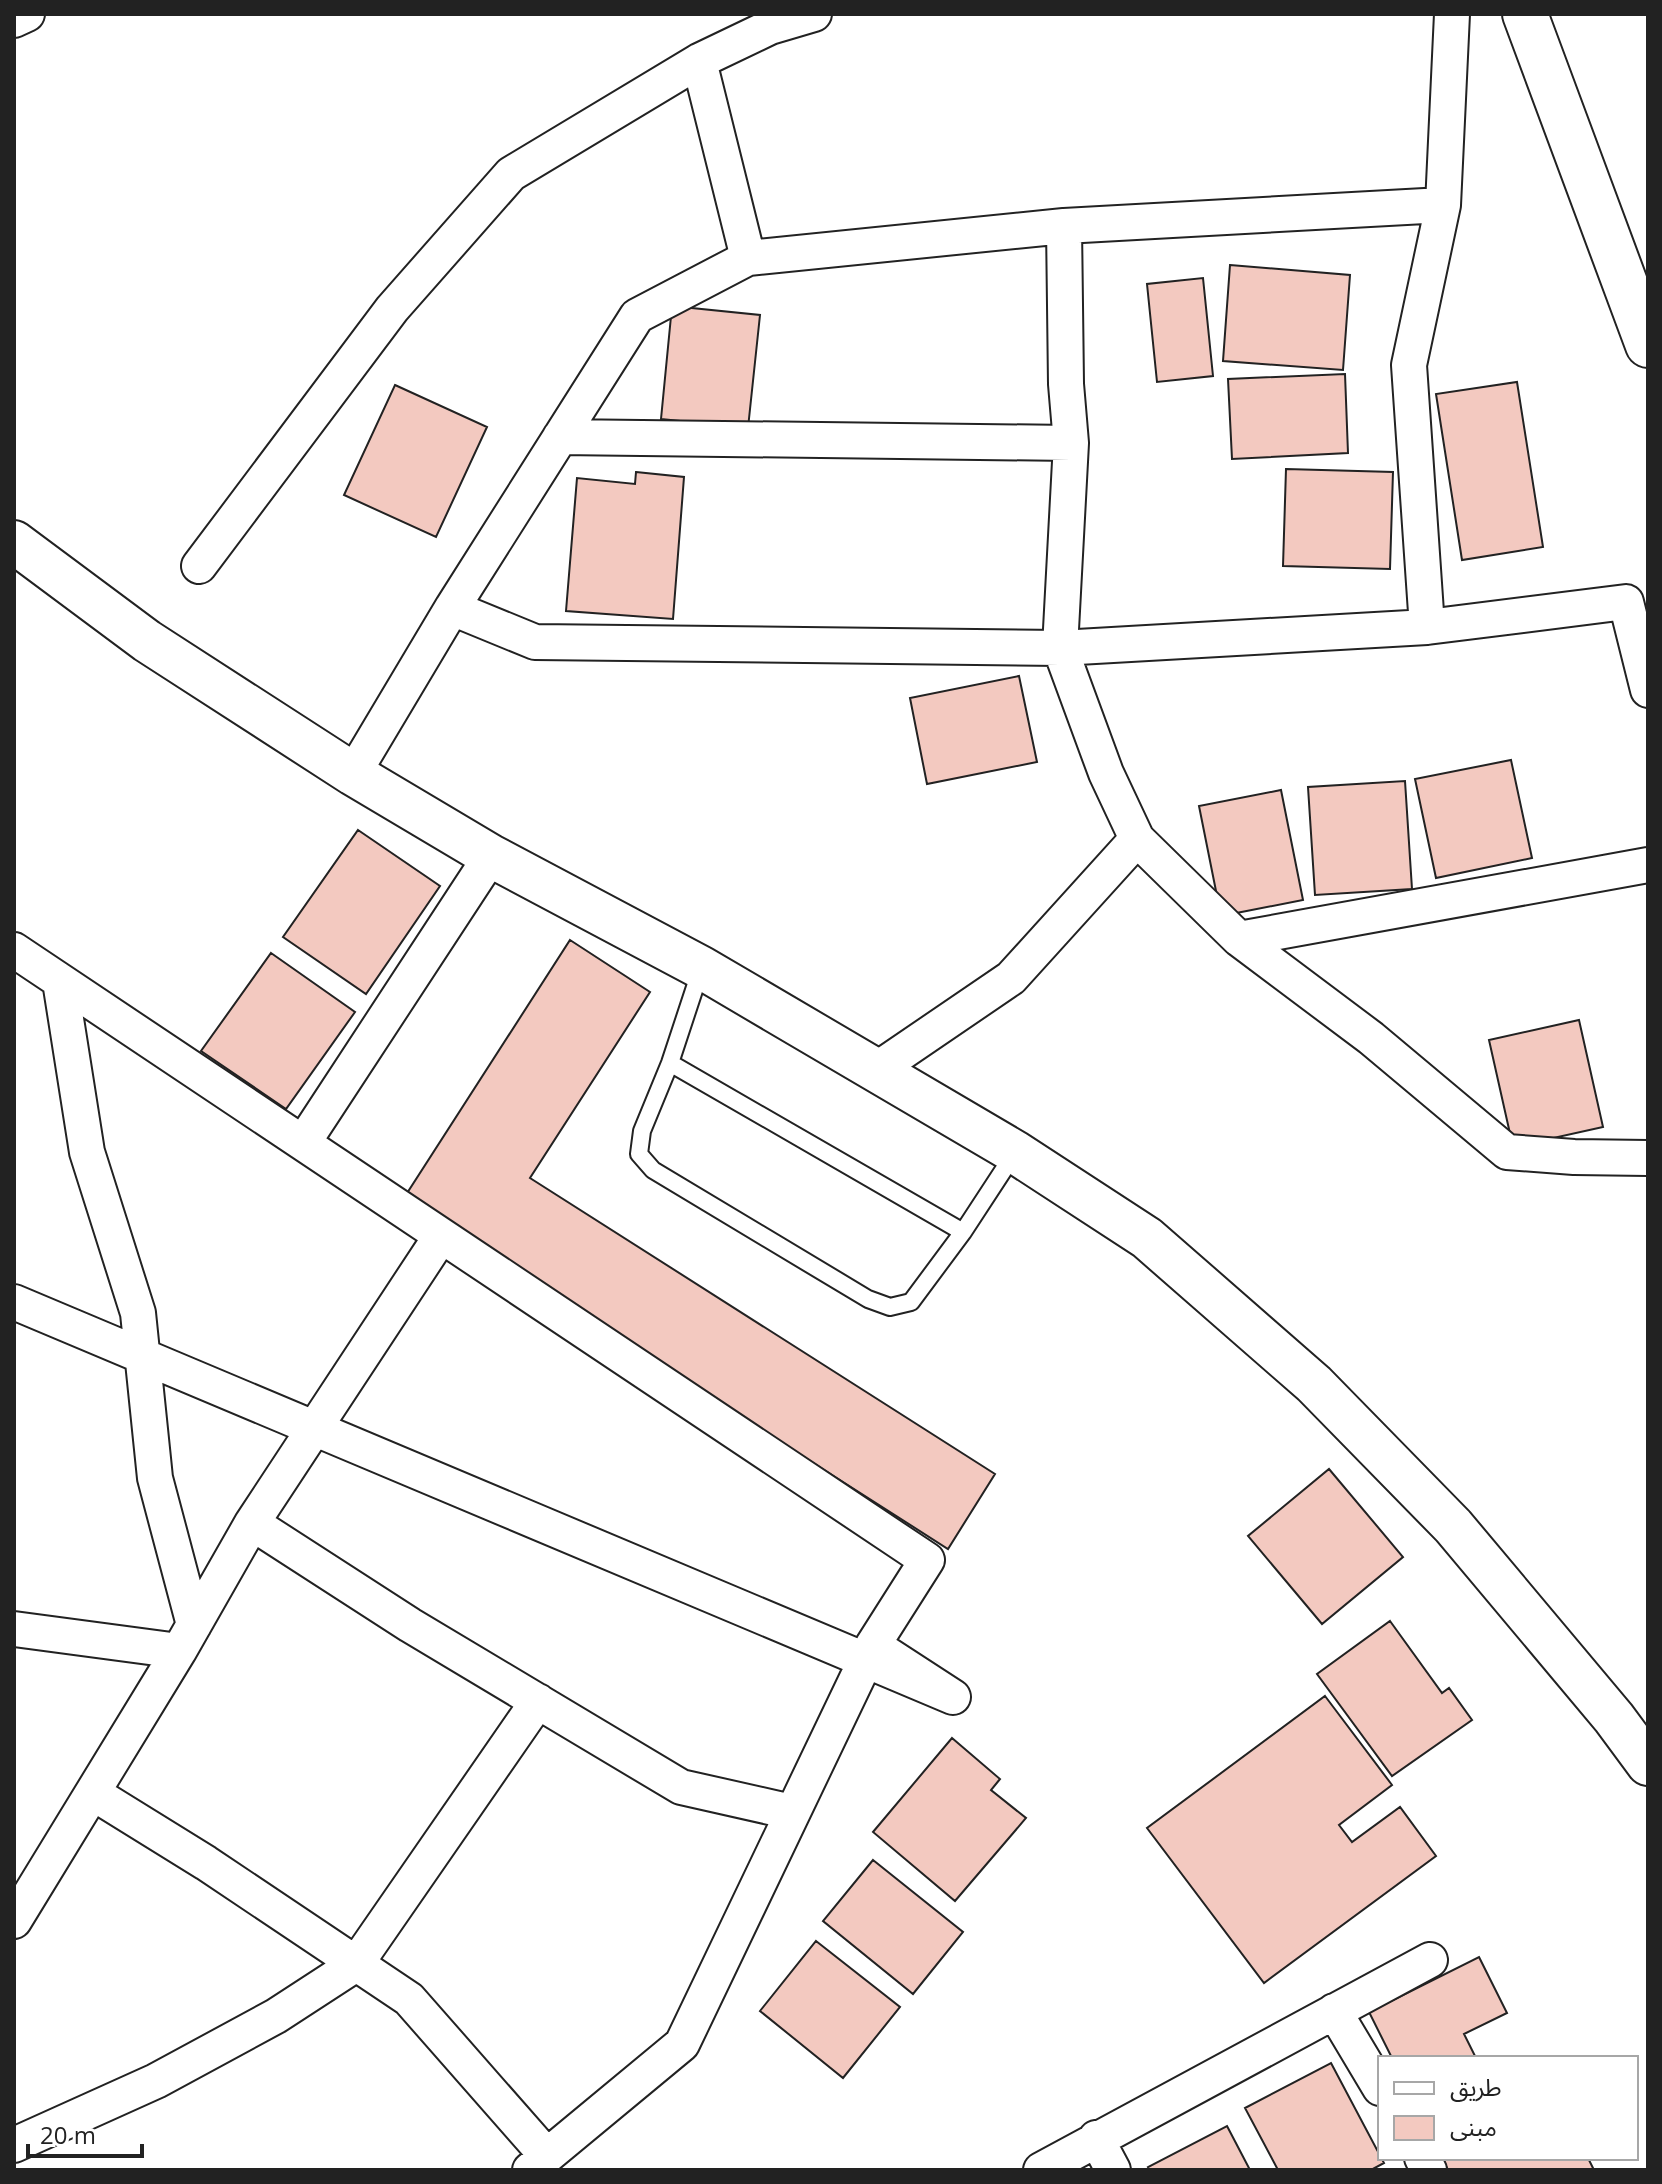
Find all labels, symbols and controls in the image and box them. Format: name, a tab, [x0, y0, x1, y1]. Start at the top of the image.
legend	[1378, 2056, 1638, 2160]
text: طريق	[1450, 2070, 1502, 2103]
scale bar	[28, 2108, 142, 2158]
text: مبنى	[1450, 2110, 1497, 2143]
text: 20 m	[40, 2118, 96, 2151]

